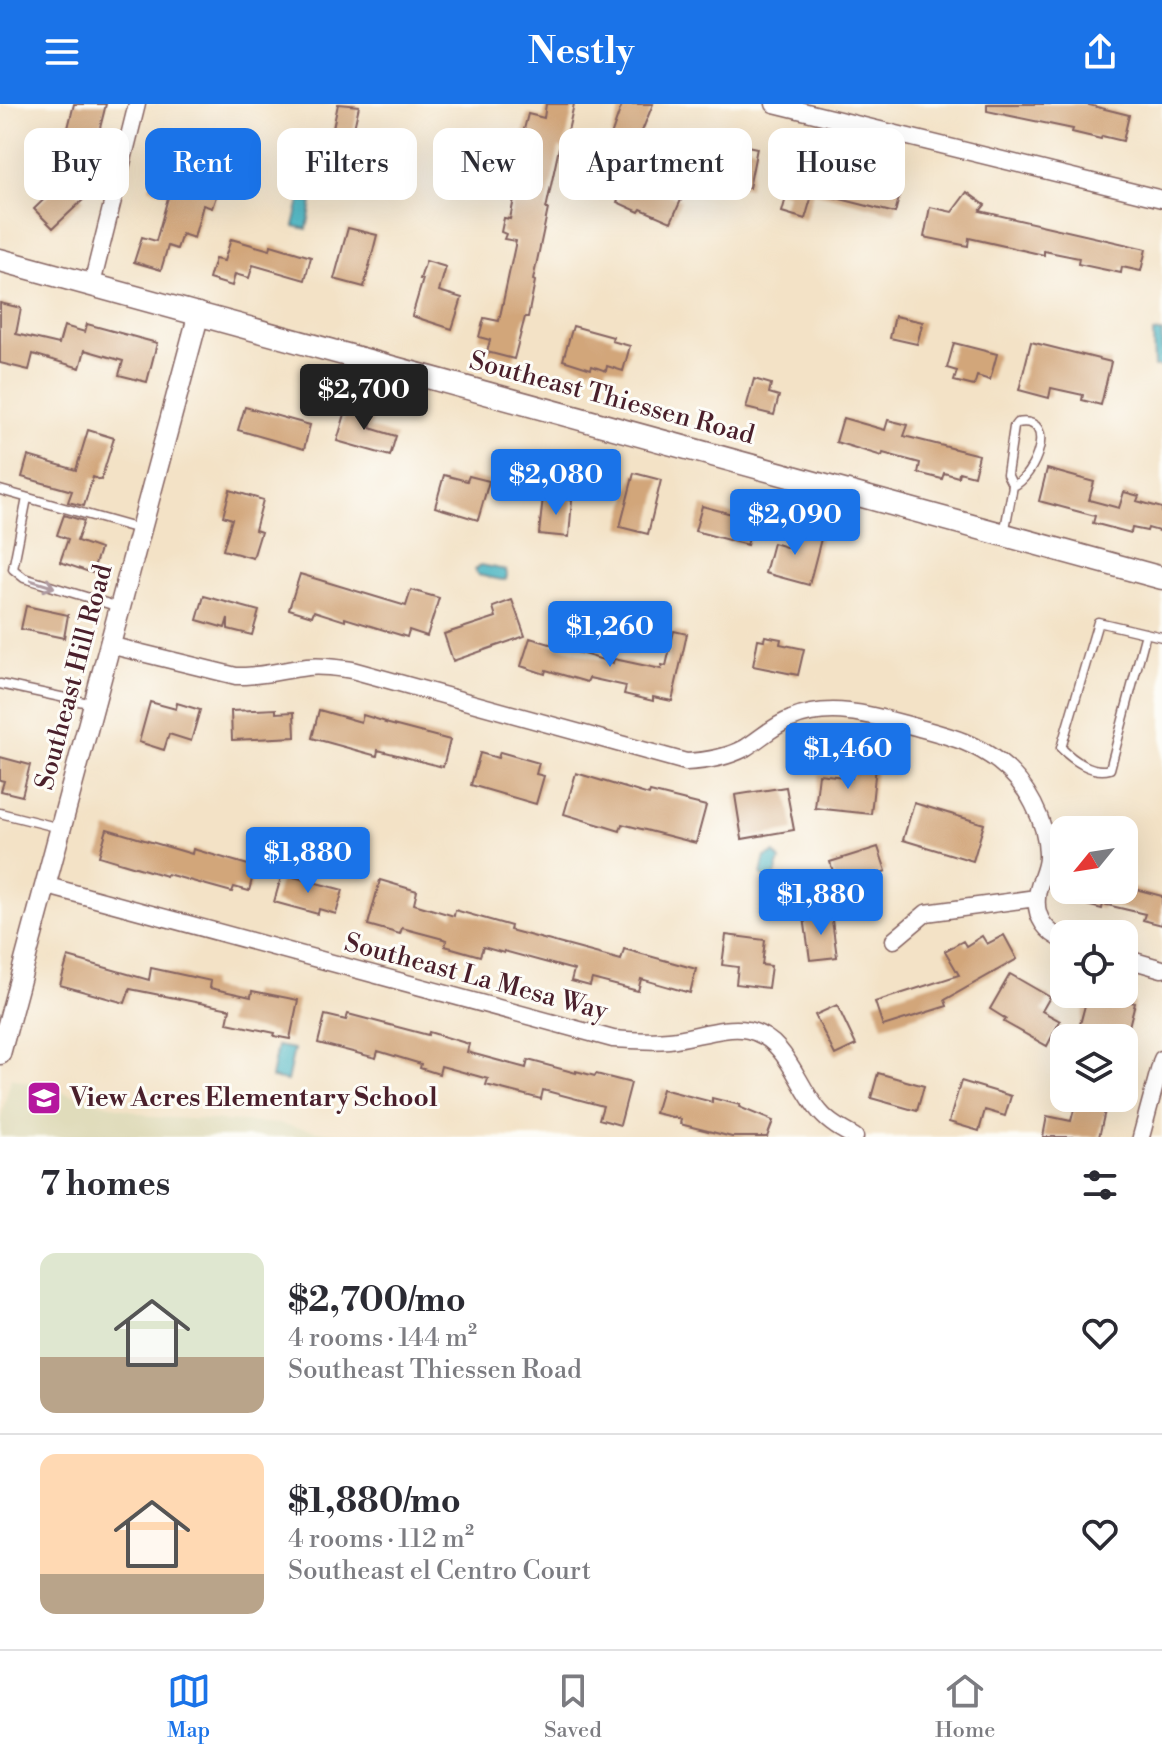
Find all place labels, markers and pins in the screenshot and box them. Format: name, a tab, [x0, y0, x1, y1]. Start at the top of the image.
pin: $2,700	[299, 364, 429, 432]
pin: $2,080	[491, 449, 621, 517]
pin: $2,090	[730, 489, 860, 557]
pin: $1,260	[545, 601, 675, 669]
pin: $1,460	[783, 723, 913, 791]
pin: $1,880	[243, 827, 373, 895]
pin: $1,880	[756, 869, 886, 937]
school or university icon: View Acres Elementary School	[25, 1079, 63, 1117]
place label: View Acres Elementary School	[69, 1082, 438, 1114]

